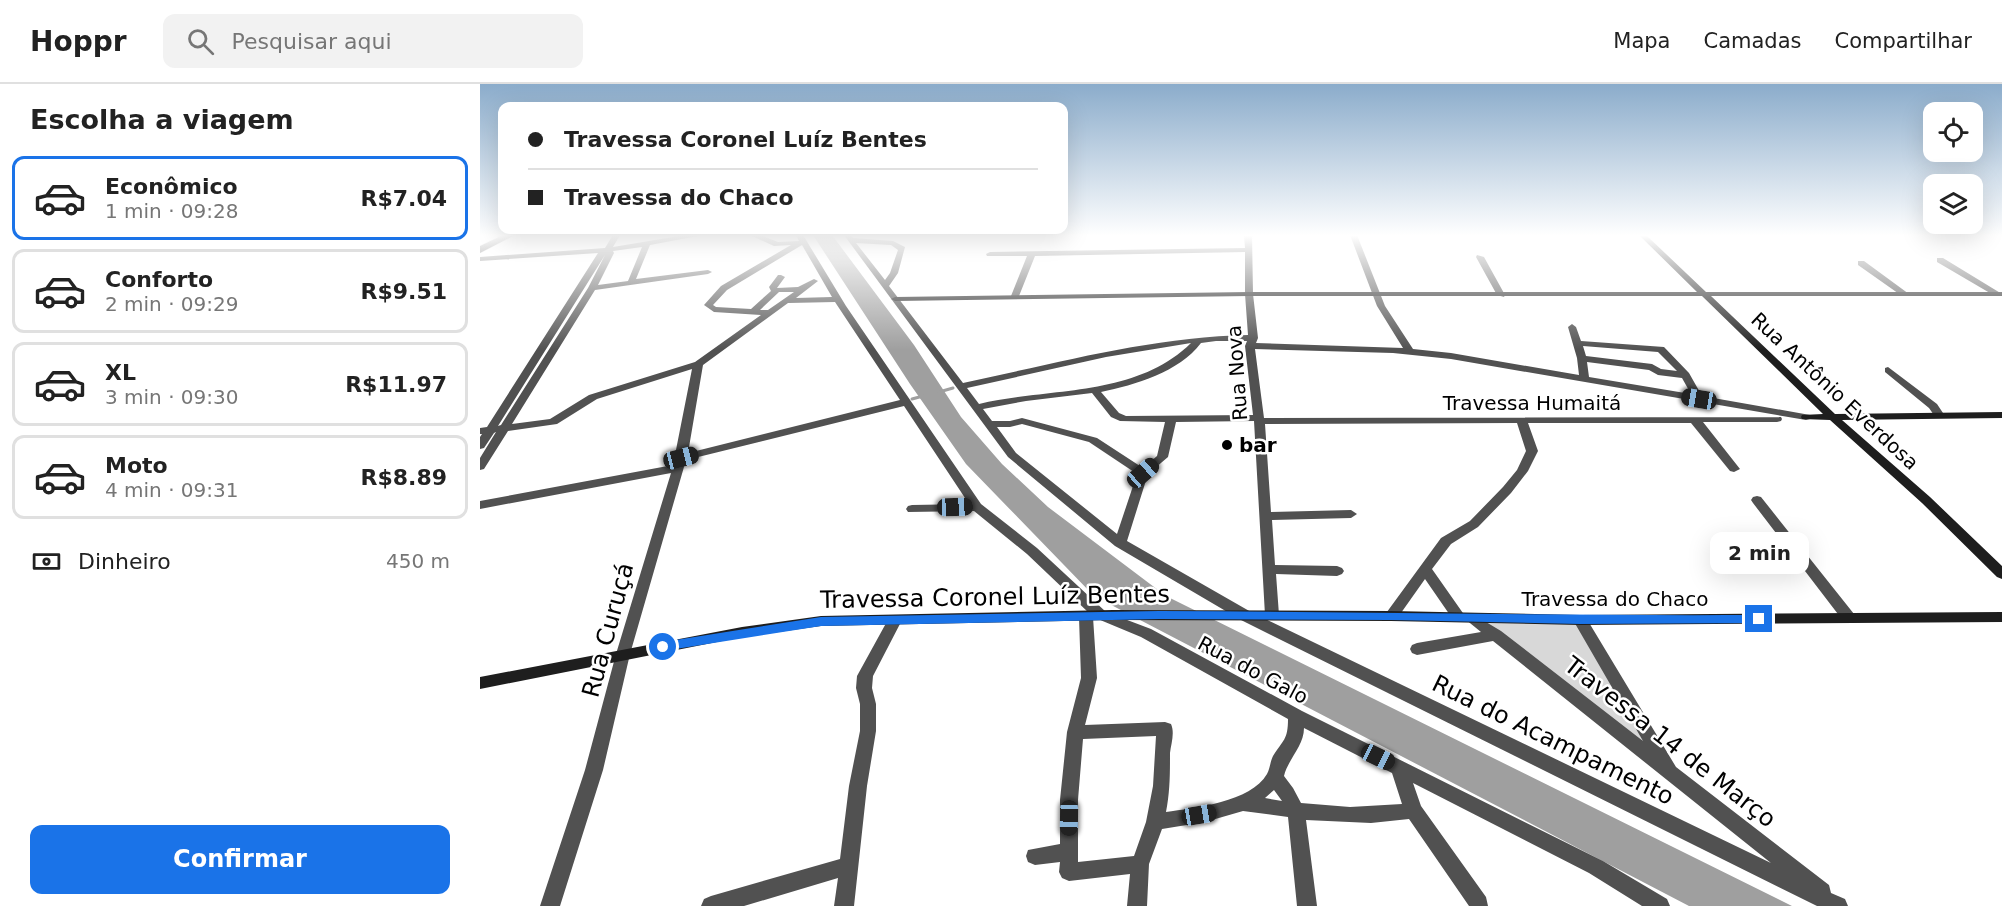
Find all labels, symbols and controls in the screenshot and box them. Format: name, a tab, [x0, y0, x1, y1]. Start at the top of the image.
search box	[163, 14, 583, 68]
text: Hoppr	[30, 25, 127, 58]
icon: search	[184, 25, 217, 58]
text: Pesquisar aqui	[232, 29, 392, 54]
text: Mapa	[1613, 29, 1670, 53]
text: Camadas	[1703, 29, 1801, 53]
text: Compartilhar	[1834, 29, 1972, 53]
map controls	[1923, 102, 1983, 234]
button: locate	[1923, 102, 1983, 162]
text: Escolha a viagem	[30, 104, 294, 135]
text: Travessa Coronel Luíz Bentes	[564, 127, 927, 152]
icon: car	[33, 171, 87, 225]
text: Econômico	[105, 174, 238, 199]
button: layers	[1923, 174, 1983, 234]
text: Travessa do Chaco	[564, 185, 794, 210]
text: R$7.04	[360, 186, 447, 211]
text: 1 min · 09:28	[105, 199, 239, 223]
icon: car	[33, 264, 87, 318]
text: Conforto	[105, 267, 213, 292]
text: R$9.51	[360, 279, 447, 304]
text: 2 min · 09:29	[105, 292, 239, 316]
street label: Rua Antônio Everdosa	[1746, 307, 1924, 475]
street label: Rua Nova	[1222, 324, 1252, 422]
icon: car	[33, 357, 87, 411]
text: XL	[105, 360, 136, 385]
text: R$11.97	[345, 372, 447, 397]
text: 3 min · 09:30	[105, 385, 239, 409]
car	[1680, 387, 1718, 411]
street label: Travessa Humaitá	[1442, 391, 1621, 415]
place label: bar	[1239, 433, 1277, 457]
marker: bar	[1220, 438, 1234, 452]
car	[661, 445, 701, 471]
icon: car	[33, 450, 87, 504]
text: Moto	[105, 453, 168, 478]
car	[1124, 454, 1162, 492]
text: R$8.89	[360, 465, 447, 490]
text: 4 min · 09:31	[105, 478, 239, 502]
car	[937, 497, 973, 517]
callout: 2 min	[1710, 532, 1808, 574]
text: 2 min	[1728, 541, 1791, 565]
icon: cash	[30, 545, 63, 578]
text: Dinheiro	[78, 549, 171, 574]
text: 450 m	[386, 549, 450, 573]
street label: Rua Curuçá	[577, 560, 639, 700]
street label: Travessa Coronel Luíz Bentes	[819, 580, 1170, 614]
street label: Travessa do Chaco	[1521, 587, 1708, 611]
route end	[1745, 605, 1772, 632]
street label: Rua do Galo	[1194, 631, 1312, 709]
route start	[649, 633, 676, 660]
street label: Travessa 14 de Março	[1558, 650, 1781, 833]
street label: Rua do Acampamento	[1428, 669, 1678, 811]
car	[1358, 741, 1398, 773]
car	[1060, 800, 1078, 836]
car	[1180, 803, 1218, 827]
button: Confirmar	[30, 825, 450, 894]

